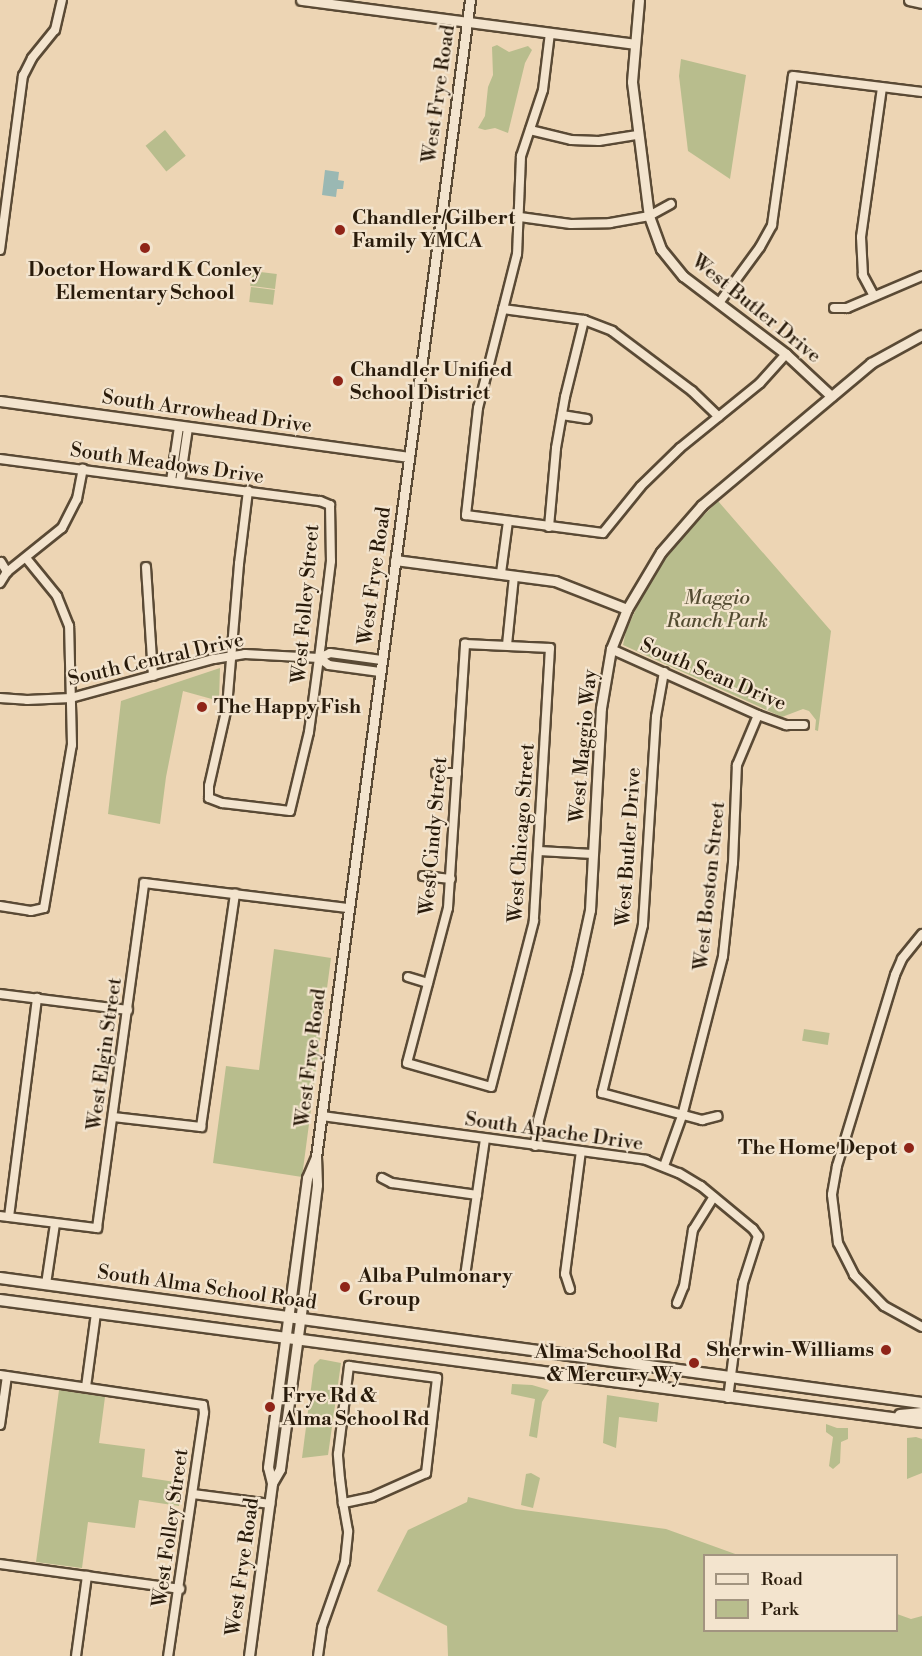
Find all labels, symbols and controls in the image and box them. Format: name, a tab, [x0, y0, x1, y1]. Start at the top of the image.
street label: West Frye Road	[417, 23, 461, 165]
place label: Chandler/Gilbert Family YMCA	[352, 207, 515, 254]
marker: Chandler/Gilbert Family YMCA	[333, 223, 347, 237]
marker: Doctor Howard K Conley Elementary School	[138, 241, 152, 255]
street label: West Butler Drive	[686, 249, 826, 369]
place label: Doctor Howard K Conley Elementary School	[28, 258, 262, 305]
place label: Chandler Unified School District	[350, 358, 513, 405]
marker: Chandler Unified School District	[331, 374, 345, 388]
street label: South Arrowhead Drive	[100, 385, 314, 439]
street label: South Meadows Drive	[69, 439, 265, 489]
street label: West Frye Road	[353, 505, 397, 647]
street label: West Folley Street	[287, 523, 325, 685]
park label: Maggio Ranch Park	[666, 586, 768, 633]
street label: South Central Drive	[66, 628, 246, 692]
street label: South Sean Drive	[636, 633, 790, 717]
street label: West Maggio Way	[565, 668, 603, 824]
place label: The Happy Fish	[214, 695, 361, 719]
marker: The Happy Fish	[195, 700, 209, 714]
street label: West Chicago Street	[504, 743, 540, 923]
street label: West Cindy Street	[415, 756, 453, 916]
street label: West Butler Drive	[611, 767, 647, 927]
street label: West Boston Street	[689, 800, 731, 972]
street label: West Elgin Street	[82, 976, 128, 1132]
street label: West Frye Road	[291, 987, 331, 1129]
street label: South Apache Drive	[463, 1108, 645, 1156]
place label: The Home Depot	[738, 1136, 897, 1160]
marker: The Home Depot	[902, 1141, 916, 1155]
street label: South Alma School Road	[96, 1261, 318, 1315]
place label: Alba Pulmonary Group	[358, 1264, 512, 1311]
marker: Alba Pulmonary Group	[336, 1278, 354, 1296]
place label: Sherwin-Williams	[707, 1338, 874, 1362]
place label: Alma School Rd & Mercury Wy	[534, 1340, 682, 1387]
marker: Sherwin-Williams	[879, 1343, 893, 1357]
marker: Alma School Rd & Mercury Wy	[687, 1356, 701, 1370]
place label: Frye Rd & Alma School Rd	[282, 1384, 430, 1431]
marker: Frye Rd & Alma School Rd	[263, 1400, 277, 1414]
street label: West Folley Street	[148, 1447, 194, 1609]
street label: West Frye Road	[221, 1496, 265, 1638]
legend	[703, 1554, 898, 1632]
text: Road	[761, 1568, 803, 1591]
text: Park	[761, 1598, 798, 1621]

